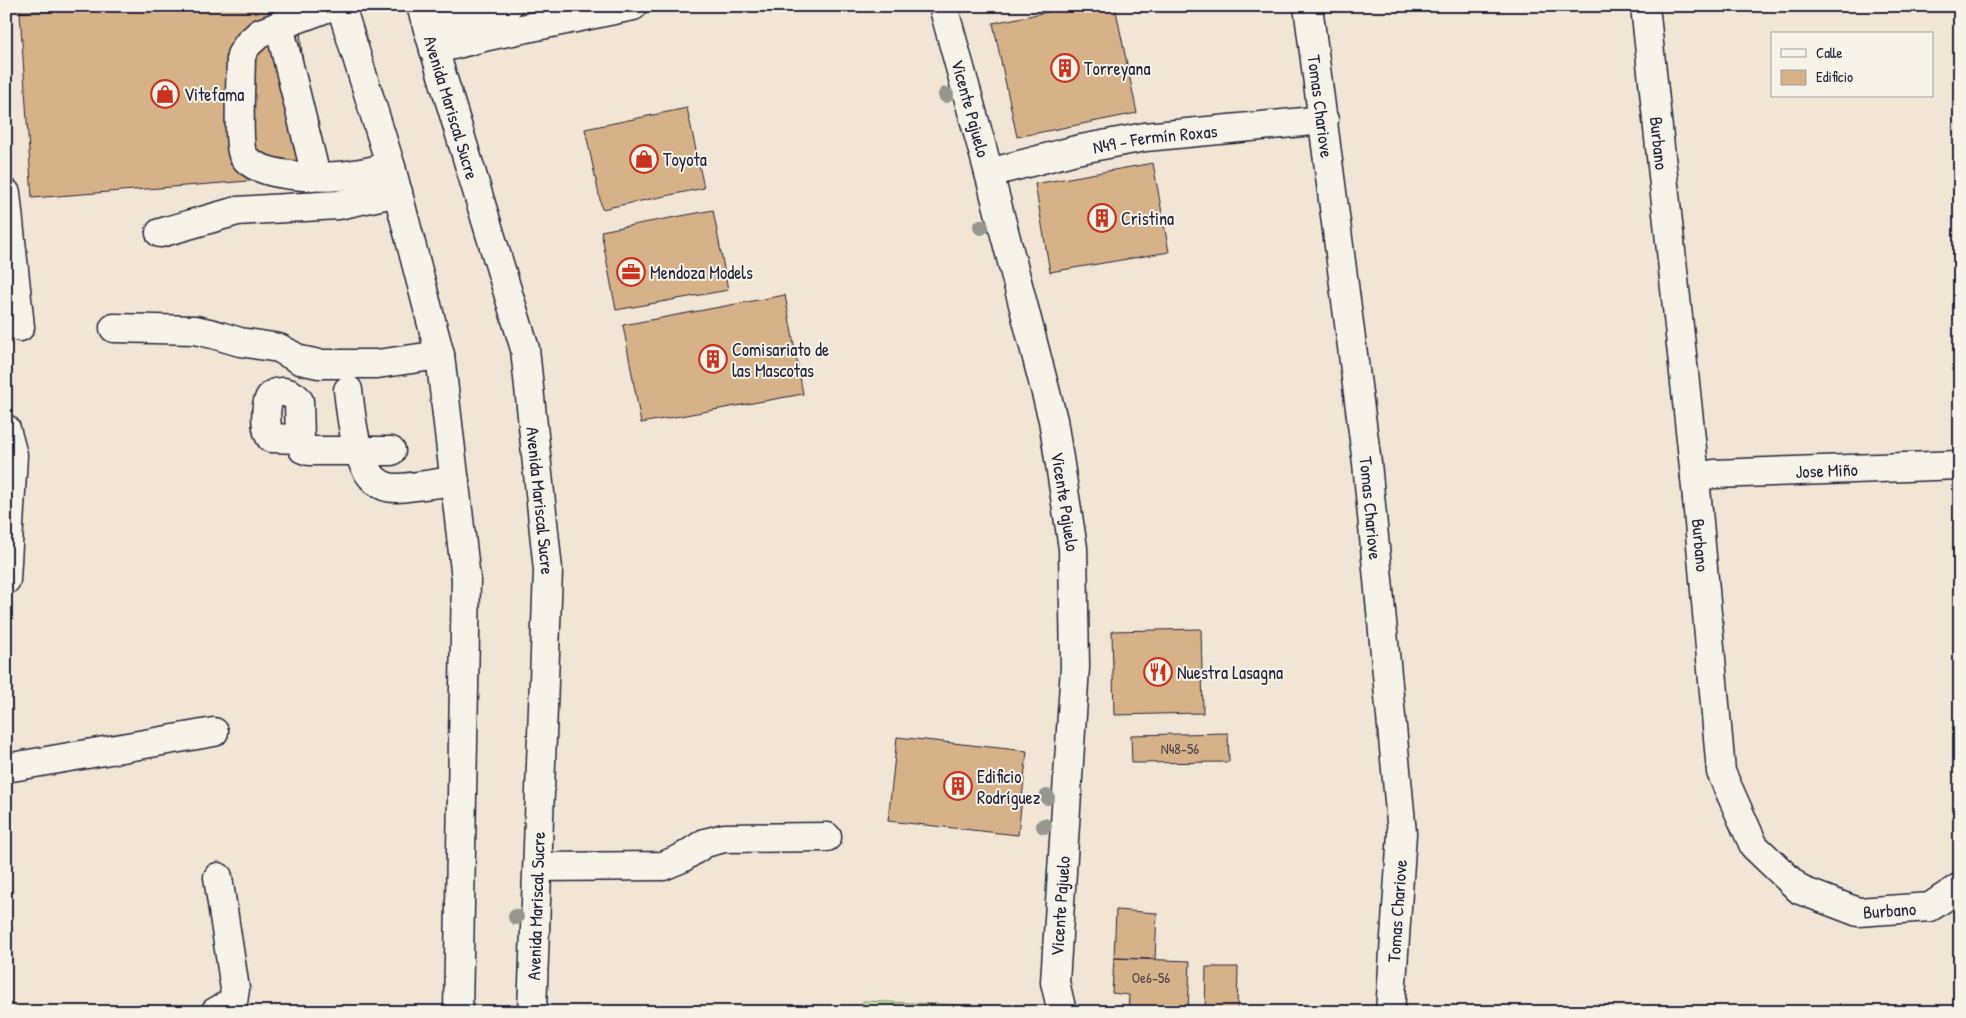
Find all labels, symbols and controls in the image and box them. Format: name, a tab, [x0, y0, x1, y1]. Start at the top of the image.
legend	[1771, 32, 1934, 98]
street label: Avenida Mariscal Sucre	[418, 33, 485, 182]
text: Calle	[1816, 42, 1843, 63]
building icon: Torreyana	[1050, 53, 1080, 83]
street label: Tomas Chariove	[1302, 53, 1340, 159]
street label: Vicente Pajuelo	[946, 56, 997, 160]
place label: Torreyana	[1084, 56, 1151, 81]
text: Edificio	[1816, 66, 1853, 87]
shop icon: Vitefama	[150, 79, 180, 109]
place label: Vitefama	[184, 82, 244, 107]
street label: Burbano	[1644, 115, 1675, 171]
street label: N49 - Fermín Roxas	[1091, 118, 1218, 159]
shop icon: Toyota	[629, 144, 659, 174]
place label: Toyota	[663, 147, 707, 172]
building icon: Cristina	[1087, 203, 1117, 233]
place label: Cristina	[1121, 206, 1174, 231]
office icon: Mendoza Models	[616, 257, 646, 287]
place label: Mendoza Models	[650, 260, 753, 285]
place label: Comisariato de las Mascotas	[732, 337, 829, 383]
building icon: Comisariato de las Mascotas	[698, 344, 728, 374]
street label: Avenida Mariscal Sucre	[521, 425, 561, 575]
street label: Vicente Pajuelo	[1046, 450, 1086, 553]
street label: Tomas Chariove	[1354, 455, 1389, 561]
street label: Jose Miño	[1795, 456, 1858, 484]
street label: Burbano	[1686, 518, 1716, 573]
restaurant icon: Nuestra Lasagna	[1143, 657, 1173, 687]
place label: Nuestra Lasagna	[1177, 660, 1283, 685]
house number: N48-56	[1161, 738, 1199, 759]
place label: Edificio Rodríguez	[977, 764, 1041, 810]
building icon: Edificio Rodríguez	[943, 771, 973, 801]
street label: Avenida Mariscal Sucre	[521, 831, 551, 981]
street label: Vicente Pajuelo	[1044, 855, 1076, 957]
street label: Tomas Chariove	[1381, 859, 1413, 963]
street label: Burbano	[1862, 896, 1917, 924]
house number: Oe6-56	[1132, 967, 1170, 988]

